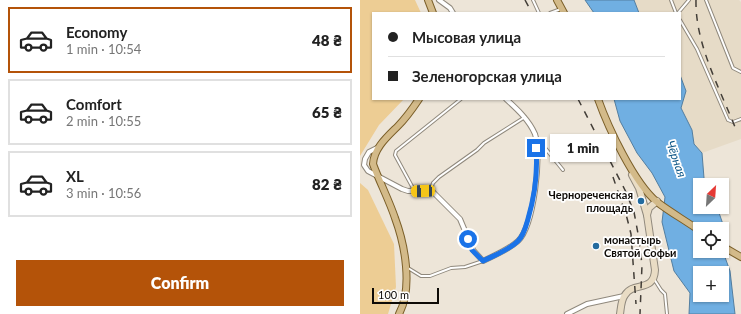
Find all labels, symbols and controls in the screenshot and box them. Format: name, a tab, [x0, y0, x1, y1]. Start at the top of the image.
icon: car	[18, 22, 54, 58]
text: Economy	[66, 23, 127, 41]
text: Мысовая улица	[412, 28, 521, 46]
text: 48 ₴	[312, 31, 342, 49]
text: 1 min · 10:54	[66, 41, 141, 57]
text: Зеленогорская улица	[412, 67, 562, 85]
icon: car	[18, 94, 54, 130]
text: Comfort	[66, 95, 122, 113]
text: 65 ₴	[312, 103, 342, 121]
text: 2 min · 10:55	[66, 113, 141, 129]
callout: 1 min	[550, 134, 616, 162]
route end	[527, 139, 545, 157]
water label: Чёрная	[663, 139, 690, 179]
text: 1 min	[567, 140, 599, 156]
icon: car	[18, 166, 54, 202]
text: XL	[66, 167, 84, 185]
text: 82 ₴	[312, 175, 342, 193]
north arrow	[693, 178, 729, 214]
map controls	[693, 178, 729, 302]
text: 3 min · 10:56	[66, 185, 141, 201]
car	[411, 185, 435, 197]
place label: Чернореченская площадь	[549, 188, 634, 214]
marker: Чернореченская площадь	[636, 196, 646, 206]
button: locate	[693, 222, 729, 258]
route start	[459, 230, 477, 248]
place label: монастырь Святой Софьи	[604, 233, 676, 259]
marker: монастырь Святой Софьи	[591, 241, 601, 251]
button: Confirm	[16, 260, 344, 306]
button: +	[693, 266, 729, 302]
scale bar	[372, 286, 439, 305]
text: 100 m	[378, 288, 409, 301]

